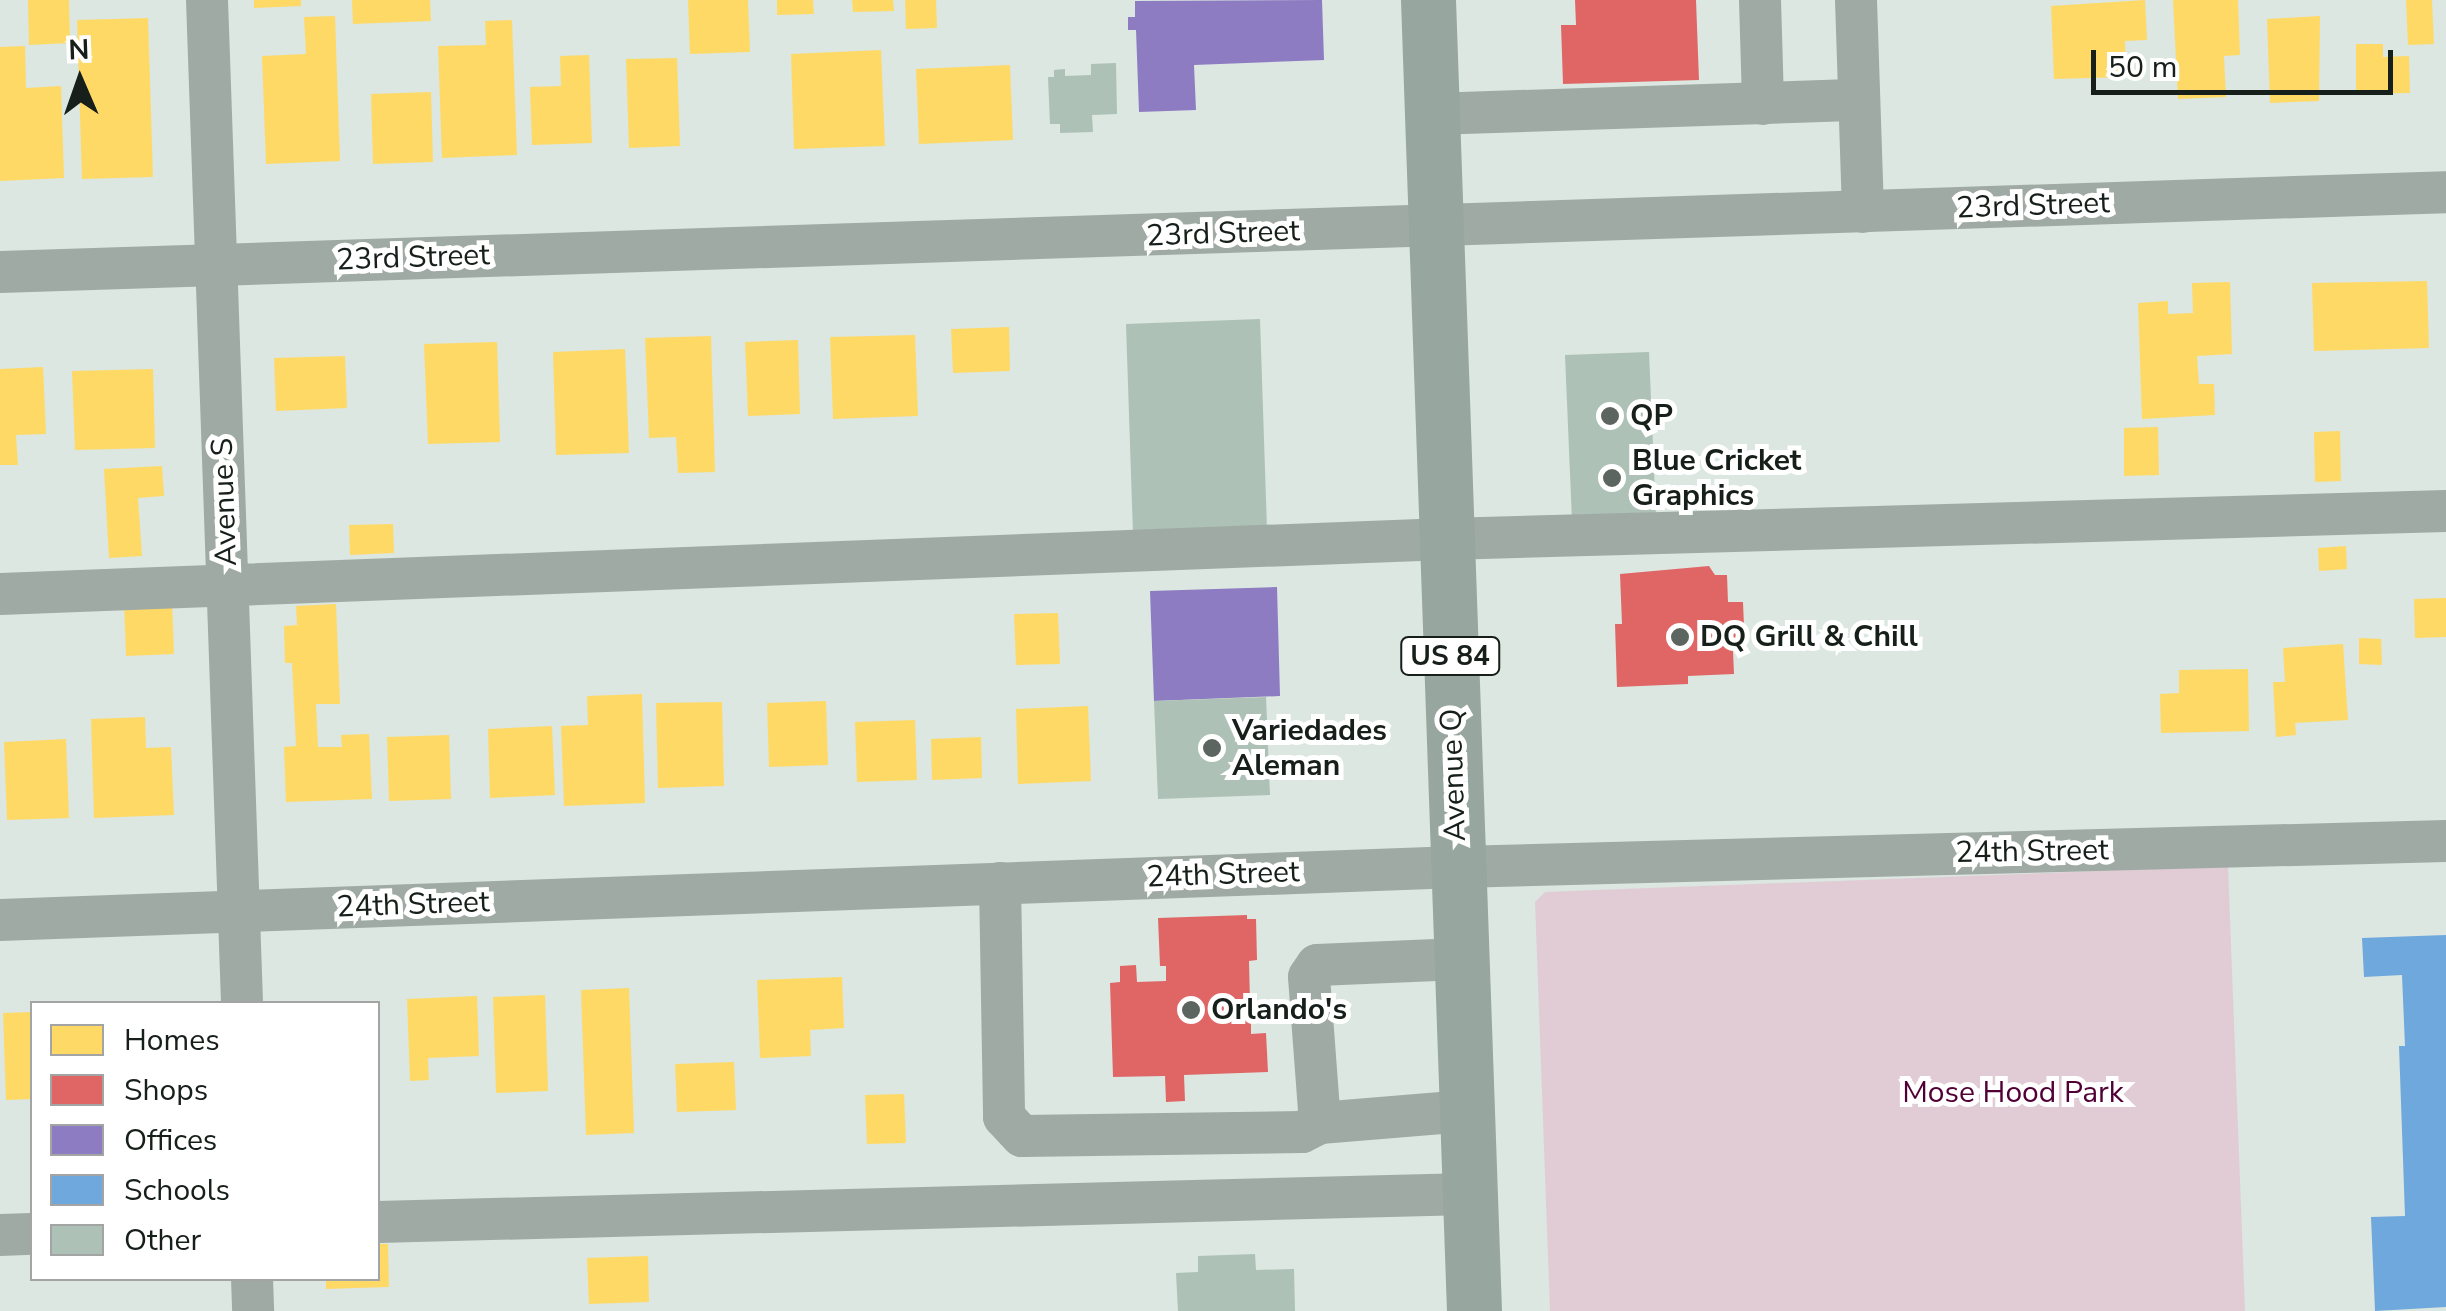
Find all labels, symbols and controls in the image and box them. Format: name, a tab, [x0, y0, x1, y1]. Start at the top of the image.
north arrow	[30, 30, 130, 130]
scale bar	[2096, 30, 2398, 92]
text: N	[68, 31, 90, 69]
text: 50 m	[2108, 47, 2177, 88]
street label: 23rd Street	[1956, 185, 2110, 227]
street label: 23rd Street	[1146, 213, 1300, 255]
street label: 23rd Street	[336, 237, 490, 279]
place label: QP	[1630, 398, 1673, 434]
marker: QP	[1599, 405, 1621, 427]
street label: Avenue S	[205, 437, 245, 567]
place label: Blue Cricket Graphics	[1632, 443, 1801, 514]
marker: Blue Cricket Graphics	[1601, 467, 1623, 489]
place label: DQ Grill & Chill	[1700, 619, 1918, 655]
marker: DQ Grill & Chill	[1669, 626, 1691, 648]
road number: US 84	[1400, 633, 1500, 679]
street label: Avenue Q	[1434, 708, 1474, 842]
place label: Variedades Aleman	[1232, 713, 1387, 784]
marker: Variedades Aleman	[1201, 737, 1223, 759]
street label: 24th Street	[1955, 833, 2109, 871]
street label: 24th Street	[1146, 854, 1300, 896]
street label: 24th Street	[336, 884, 490, 926]
place label: Orlando's	[1211, 992, 1347, 1028]
marker: Orlando's	[1180, 999, 1202, 1021]
legend	[30, 1001, 380, 1281]
text: Homes	[124, 1020, 220, 1061]
text: Shops	[124, 1070, 208, 1111]
park label: Mose Hood Park	[1902, 1075, 2124, 1111]
text: Offices	[124, 1120, 217, 1161]
text: Schools	[124, 1170, 230, 1211]
text: Other	[124, 1220, 201, 1261]

